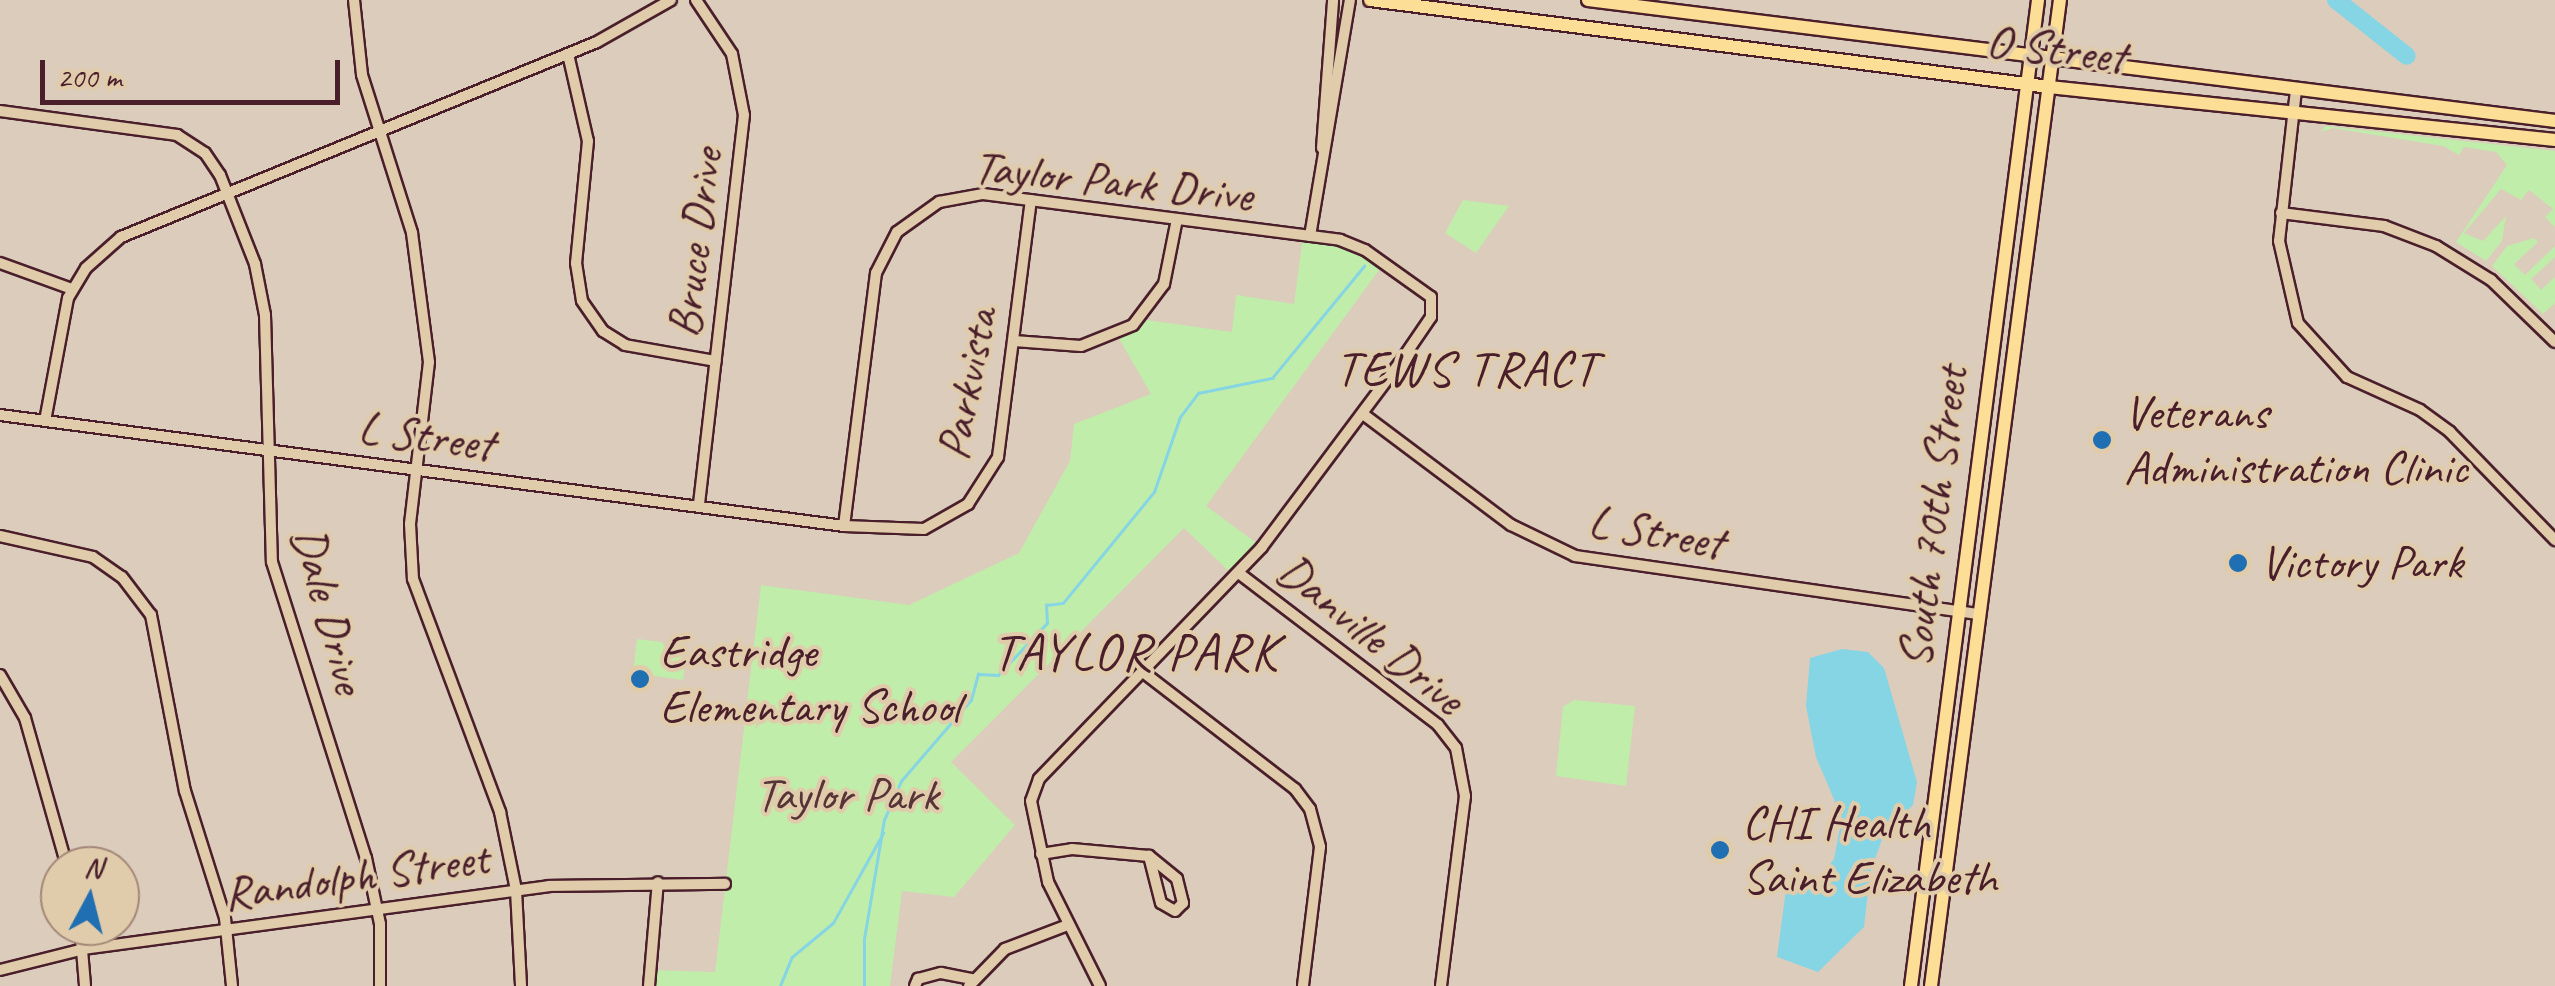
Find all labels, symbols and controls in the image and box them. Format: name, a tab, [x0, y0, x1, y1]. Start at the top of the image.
street label: O Street	[1983, 12, 2129, 86]
scale bar	[45, 40, 345, 102]
text: 200 m	[57, 58, 122, 96]
street label: Taylor Park Drive	[970, 138, 1256, 224]
street label: Bruce Drive	[655, 145, 735, 341]
street label: Parkvista	[924, 303, 1010, 465]
district label: TEWS TRACT	[1334, 339, 1600, 399]
street label: South 70th Street	[1886, 363, 1980, 671]
place label: Veterans Administration Clinic	[2124, 383, 2469, 496]
street label: L Street	[354, 398, 498, 474]
marker: Veterans Administration Clinic	[2089, 427, 2115, 453]
street label: L Street	[1584, 492, 1728, 572]
street label: Dale Drive	[279, 520, 379, 700]
place label: Victory Park	[2260, 534, 2464, 592]
street label: Danville Drive	[1266, 541, 1476, 727]
marker: Victory Park	[2225, 550, 2251, 576]
place label: Eastridge Elementary School	[660, 622, 960, 735]
district label: TAYLOR PARK	[995, 622, 1277, 684]
marker: Eastridge Elementary School	[629, 668, 651, 690]
park label: Taylor Park	[755, 766, 939, 824]
place label: CHI Health Saint Elizabeth	[1742, 793, 1995, 906]
street label: Randolph Street	[219, 829, 493, 923]
marker: CHI Health Saint Elizabeth	[1707, 837, 1733, 863]
north arrow	[40, 846, 140, 946]
text: N	[83, 849, 104, 886]

